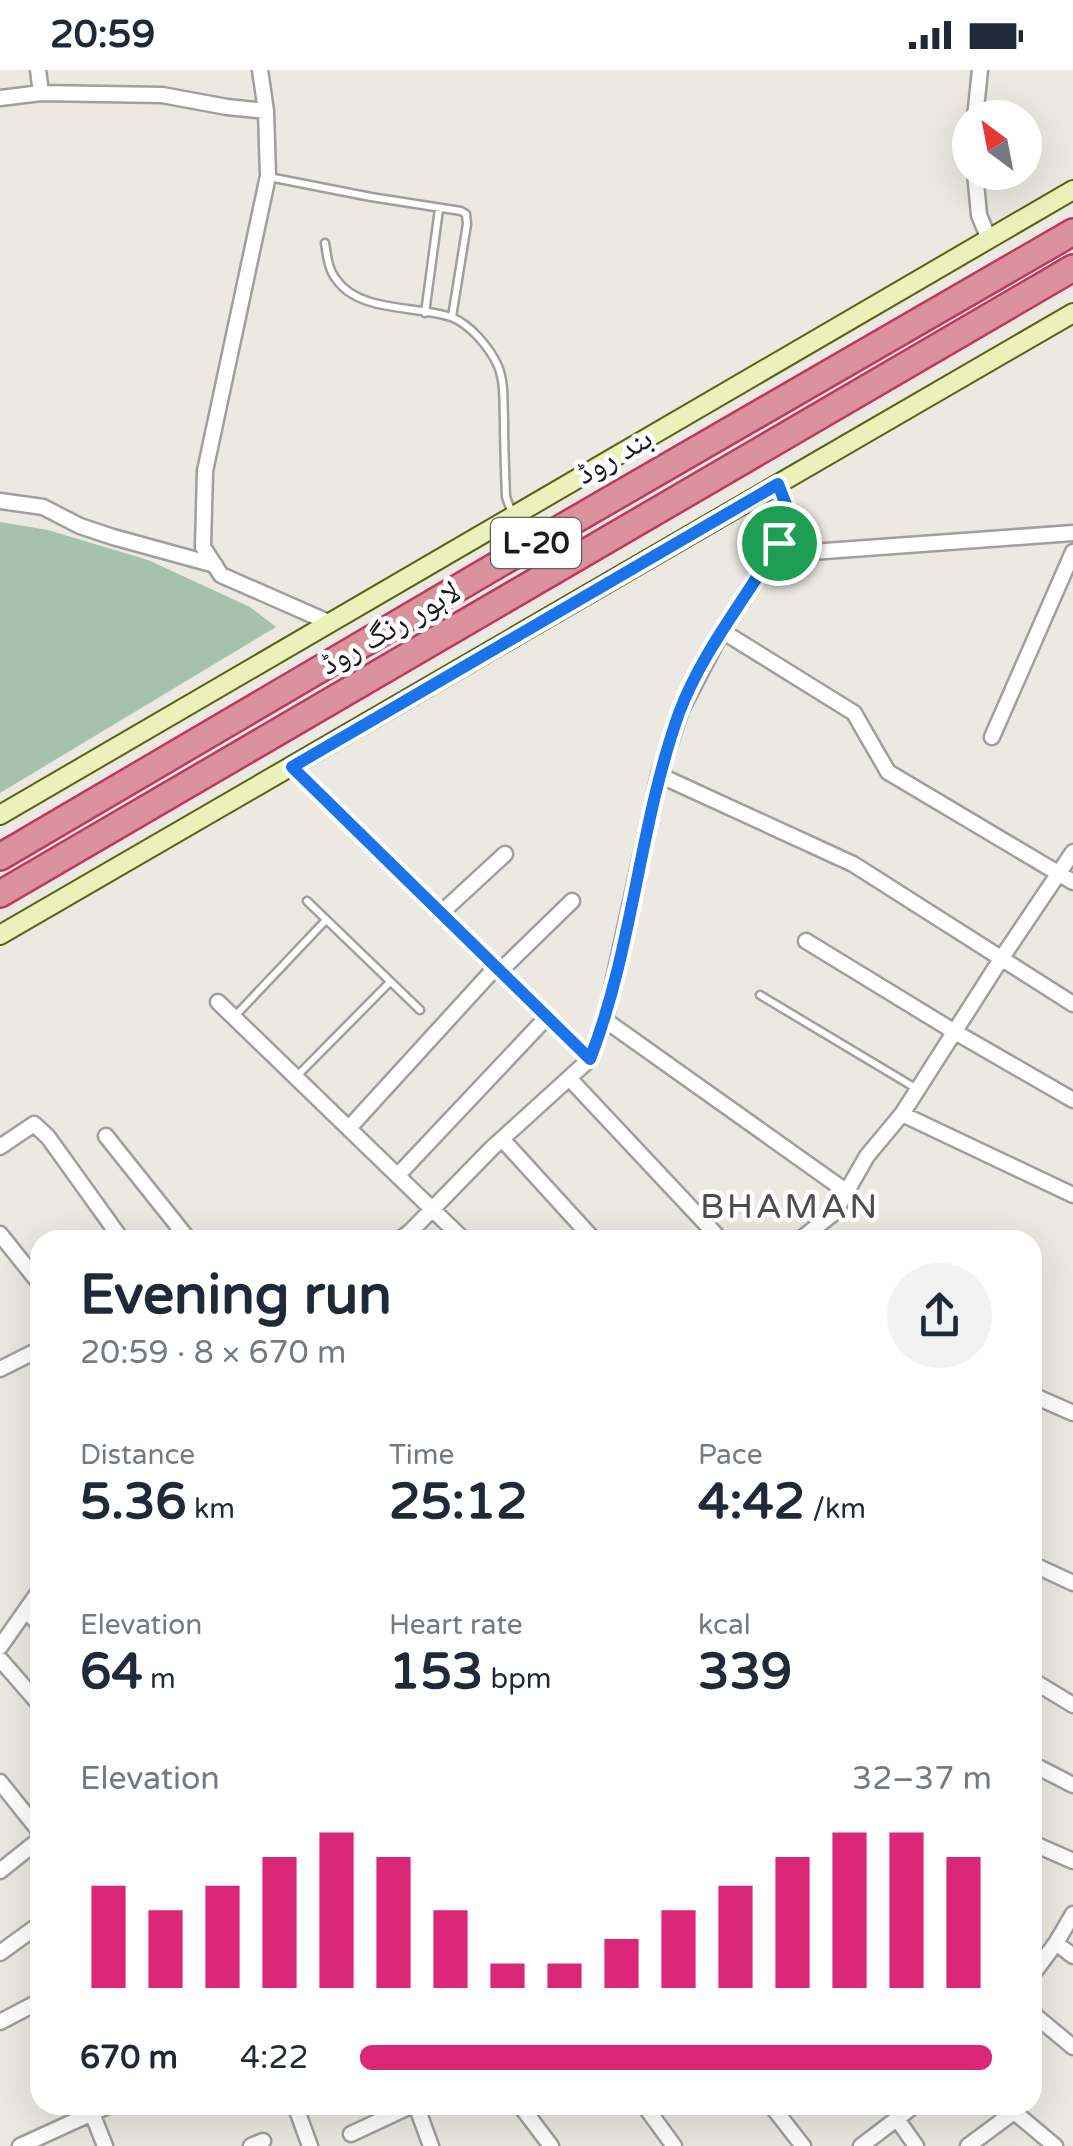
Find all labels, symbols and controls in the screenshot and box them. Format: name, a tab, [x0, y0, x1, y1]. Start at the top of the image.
text: 20:59	[50, 12, 155, 58]
north arrow	[952, 100, 1042, 190]
map controls	[952, 100, 1042, 190]
street label: بند روڈ	[569, 419, 659, 493]
pin	[737, 501, 822, 586]
icon: arrive	[752, 516, 807, 571]
road number: L-20	[491, 518, 581, 568]
street label: لاہور رنگ روڈ	[313, 573, 467, 683]
district label: BHAMAN	[700, 1186, 880, 1228]
text: Evening run	[80, 1263, 392, 1329]
button: share	[887, 1263, 992, 1368]
text: 20:59 · 8 × 670 m	[80, 1334, 346, 1372]
text: Distance	[80, 1438, 195, 1472]
text: Time	[389, 1438, 454, 1472]
text: Pace	[698, 1438, 762, 1472]
text: 5.36	[80, 1472, 187, 1532]
text: 25:12	[389, 1472, 528, 1532]
text: 4:42	[698, 1472, 805, 1532]
text: km	[187, 1492, 235, 1526]
text: /km	[805, 1492, 866, 1526]
text: Elevation	[80, 1608, 202, 1642]
text: Heart rate	[389, 1608, 523, 1642]
text: kcal	[698, 1608, 751, 1642]
text: 64	[80, 1642, 143, 1702]
text: 153	[389, 1642, 483, 1702]
text: 339	[698, 1642, 792, 1702]
text: m	[143, 1662, 176, 1696]
text: bpm	[483, 1662, 552, 1696]
text: Elevation	[80, 1760, 220, 1798]
text: 32–37 m	[852, 1760, 992, 1798]
text: 670 m	[80, 2039, 178, 2077]
text: 4:22	[240, 2039, 309, 2077]

